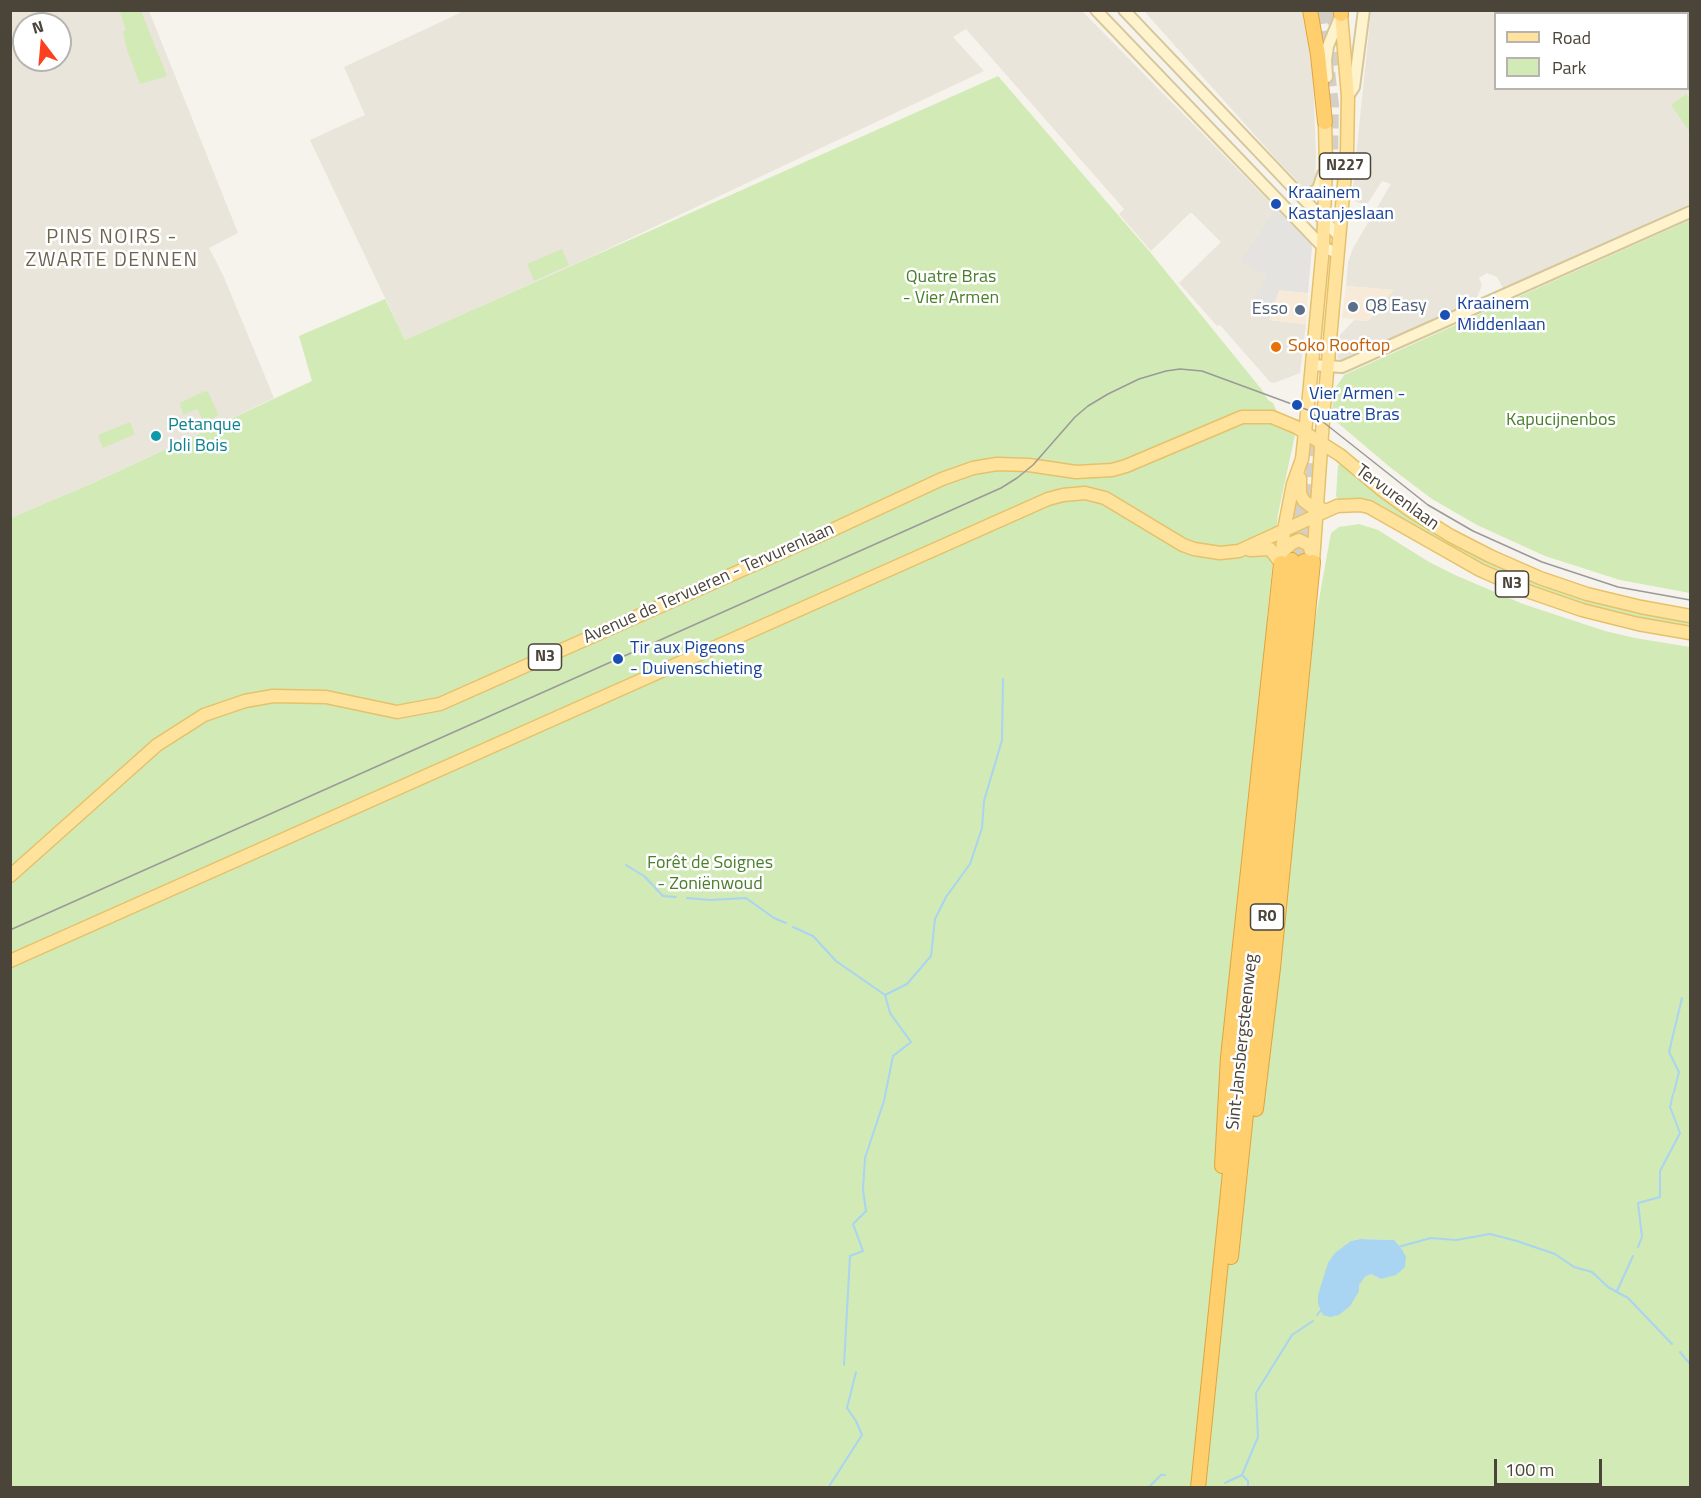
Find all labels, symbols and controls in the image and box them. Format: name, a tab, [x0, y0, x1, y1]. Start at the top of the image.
north arrow	[12, 12, 72, 72]
legend	[1494, 12, 1689, 90]
text: N	[29, 14, 46, 40]
text: Road	[1552, 24, 1591, 51]
text: Park	[1552, 54, 1586, 81]
road number: N227	[1320, 153, 1370, 179]
place label: Kraainem Kastanjeslaan	[1288, 183, 1394, 226]
marker: Kraainem Kastanjeslaan	[1269, 197, 1283, 211]
district label: PINS NOIRS - ZWARTE DENNEN	[25, 226, 199, 273]
park label: Quatre Bras - Vier Armen	[903, 267, 999, 310]
place label: Kraainem Middenlaan	[1457, 294, 1546, 336]
place label: Q8 Easy	[1365, 296, 1427, 318]
place label: Esso	[1252, 299, 1288, 321]
marker: Q8 Easy	[1346, 300, 1360, 314]
marker: Esso	[1293, 303, 1307, 317]
marker: Kraainem Middenlaan	[1438, 308, 1452, 322]
place label: Soko Rooftop	[1288, 336, 1390, 358]
marker: Soko Rooftop	[1269, 340, 1283, 354]
place label: Vier Armen - Quatre Bras	[1309, 384, 1405, 426]
marker: Vier Armen - Quatre Bras	[1290, 398, 1304, 412]
park label: Kapucijnenbos	[1506, 410, 1616, 432]
place label: Petanque Joli Bois	[168, 415, 241, 458]
marker: Petanque Joli Bois	[149, 429, 163, 443]
street label: Tervurenlaan	[1351, 460, 1443, 536]
street label: Avenue de Tervueren - Tervurenlaan	[580, 519, 838, 649]
road number: N3	[1496, 571, 1528, 597]
place label: Tir aux Pigeons - Duivenschieting	[630, 638, 762, 680]
road number: N3	[528, 644, 562, 670]
marker: Tir aux Pigeons - Duivenschieting	[611, 652, 625, 666]
park label: Forêt de Soignes - Zoniënwoud	[647, 853, 773, 896]
road number: R0	[1250, 904, 1284, 930]
street label: Sint-Jansbergsteenweg	[1223, 953, 1263, 1131]
scale bar	[1497, 1447, 1605, 1485]
text: 100 m	[1505, 1456, 1554, 1483]

